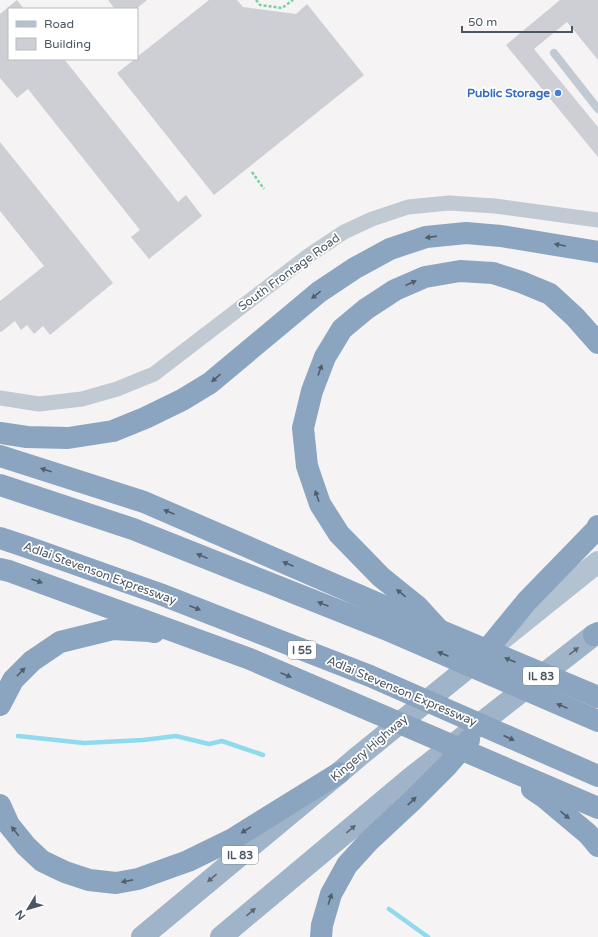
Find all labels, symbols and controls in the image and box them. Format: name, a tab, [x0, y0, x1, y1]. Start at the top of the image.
legend	[8, 8, 138, 60]
scale bar	[462, 8, 572, 34]
text: 50 m	[468, 15, 497, 29]
text: Road	[44, 17, 74, 31]
text: Building	[44, 37, 91, 51]
place label: Public Storage	[467, 86, 550, 101]
marker: Public Storage	[553, 88, 563, 98]
street label: South Frontage Road	[236, 231, 342, 313]
one-way arrow	[425, 234, 437, 240]
one-way arrow	[553, 242, 566, 248]
one-way arrow	[405, 280, 417, 286]
one-way arrow	[310, 290, 321, 299]
one-way arrow	[317, 364, 323, 376]
one-way arrow	[211, 374, 221, 383]
one-way arrow	[39, 467, 51, 473]
one-way arrow	[314, 489, 320, 501]
one-way arrow	[162, 509, 174, 515]
street label: Adlai Stevenson Expressway	[22, 539, 179, 607]
one-way arrow	[195, 553, 207, 559]
one-way arrow	[282, 561, 293, 567]
one-way arrow	[31, 579, 43, 585]
one-way arrow	[396, 588, 407, 597]
one-way arrow	[316, 601, 328, 607]
one-way arrow	[189, 605, 201, 611]
road number: I 55	[288, 641, 316, 659]
one-way arrow	[569, 646, 580, 655]
one-way arrow	[437, 651, 448, 657]
street label: Adlai Stevenson Expressway	[325, 653, 480, 729]
one-way arrow	[504, 656, 516, 662]
one-way arrow	[16, 667, 26, 677]
road number: IL 83	[523, 667, 559, 685]
one-way arrow	[280, 672, 292, 678]
one-way arrow	[556, 702, 568, 708]
street label: Kingery Highway	[328, 711, 411, 784]
one-way arrow	[504, 735, 516, 741]
one-way arrow	[407, 796, 417, 806]
one-way arrow	[560, 810, 571, 819]
one-way arrow	[345, 824, 356, 833]
one-way arrow	[10, 826, 19, 837]
one-way arrow	[241, 827, 252, 834]
road number: IL 83	[222, 846, 258, 864]
one-way arrow	[207, 874, 218, 883]
one-way arrow	[121, 878, 133, 884]
north arrow	[8, 889, 48, 929]
one-way arrow	[327, 893, 333, 905]
text: N	[13, 907, 28, 922]
one-way arrow	[245, 908, 256, 917]

